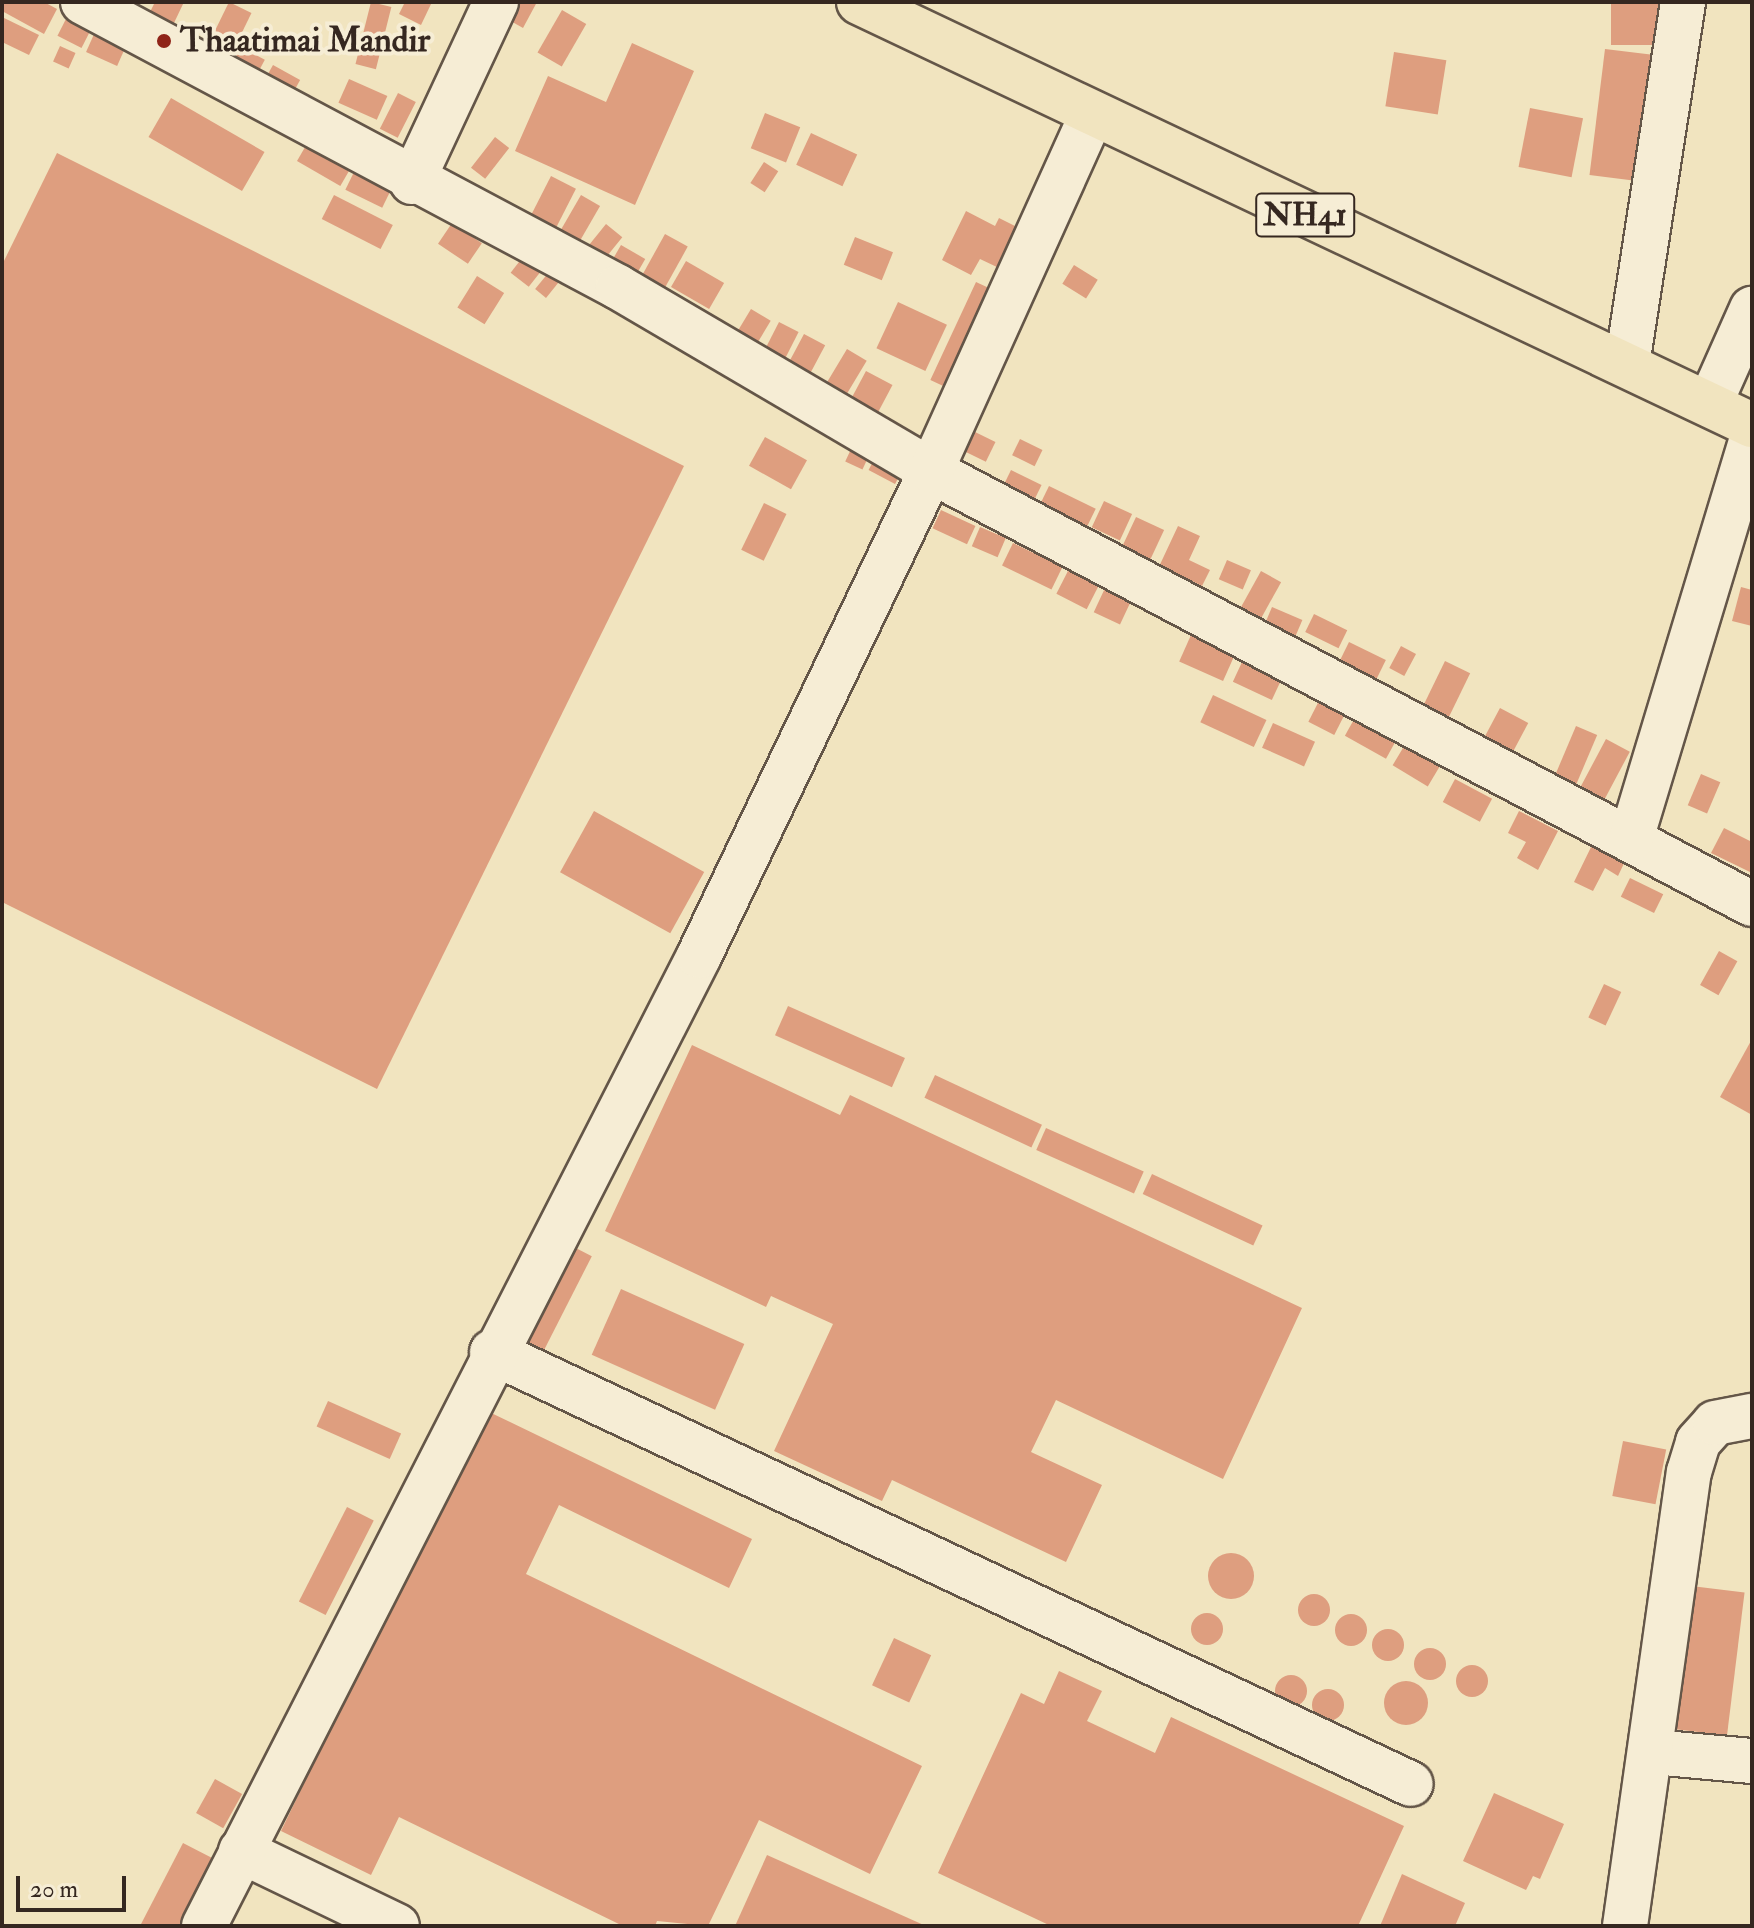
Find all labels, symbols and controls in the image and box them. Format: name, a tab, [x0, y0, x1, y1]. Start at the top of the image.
place label: Thaatimai Mandir	[180, 21, 430, 61]
marker: Thaatimai Mandir	[155, 32, 173, 50]
road number: NH41	[1255, 187, 1355, 243]
scale bar	[20, 1860, 130, 1910]
text: 20 m	[30, 1874, 78, 1905]

